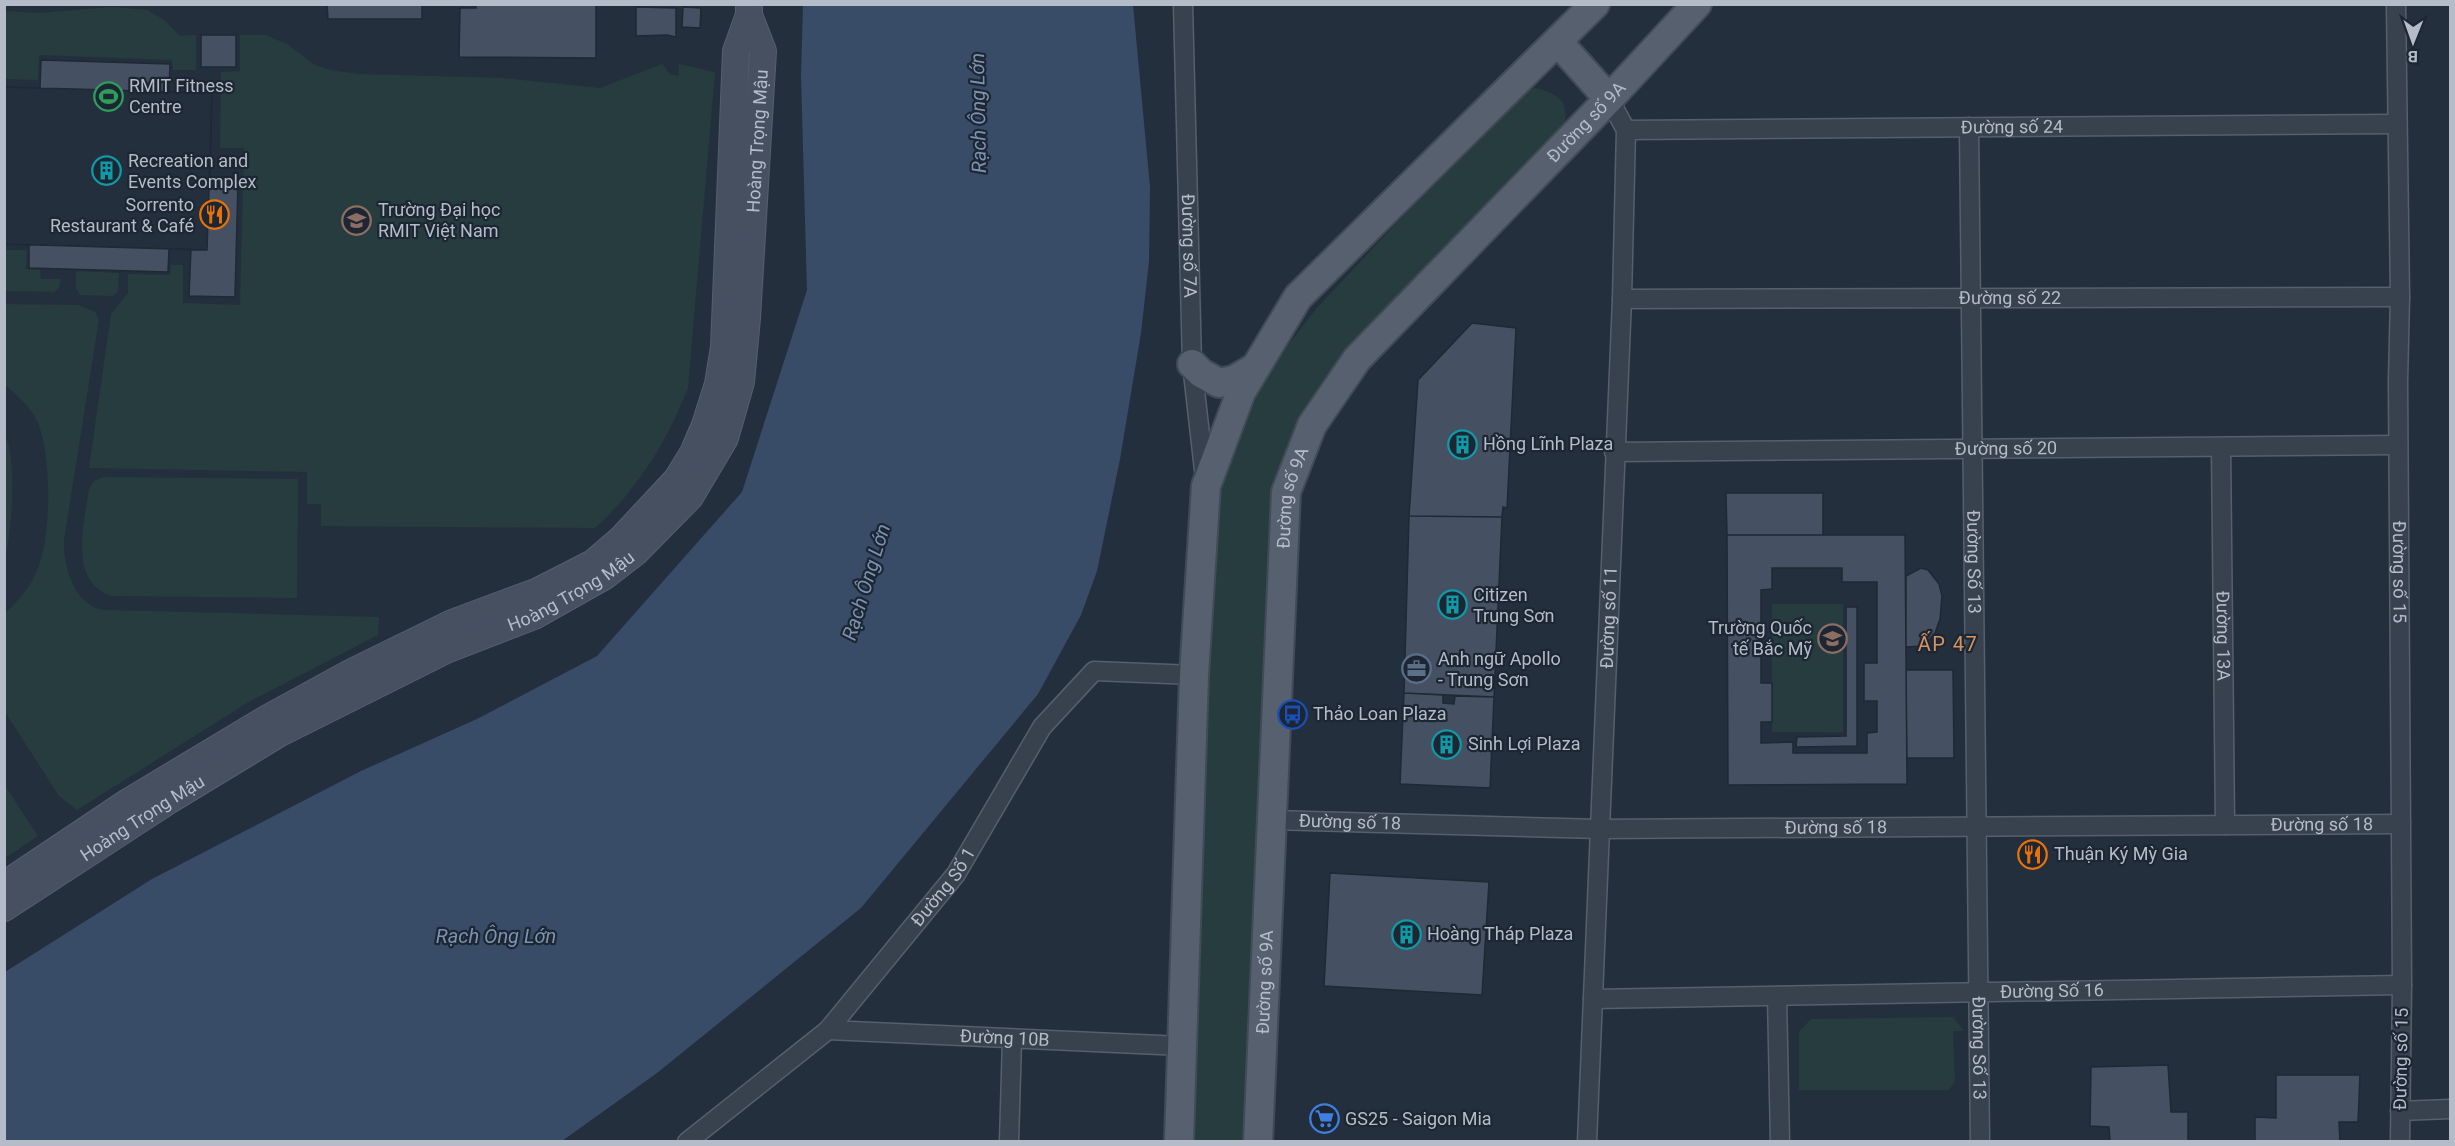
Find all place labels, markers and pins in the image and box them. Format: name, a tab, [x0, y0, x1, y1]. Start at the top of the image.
place label: RMIT Fitness Centre	[129, 75, 234, 117]
sports icon: RMIT Fitness Centre	[92, 80, 124, 112]
place label: Recreation and Events Complex	[128, 150, 257, 192]
building icon: Recreation and Events Complex	[91, 155, 123, 187]
place label: Sorrento Restaurant & Café	[50, 194, 194, 236]
restaurant icon: Sorrento Restaurant & Café	[199, 199, 231, 231]
place label: Trường Đại học RMIT Việt Nam	[378, 199, 500, 241]
school or university icon: Trường Đại học RMIT Việt Nam	[341, 204, 373, 236]
building icon: Hồng Lĩnh Plaza	[1446, 428, 1478, 460]
place label: Hồng Lĩnh Plaza	[1483, 433, 1613, 454]
place label: Citizen Trung Sơn	[1473, 584, 1555, 626]
building icon: Citizen Trung Sơn	[1436, 589, 1468, 621]
place label: Trường Quốc tế Bắc Mỹ	[1708, 617, 1812, 659]
school or university icon: Trường Quốc tế Bắc Mỹ	[1817, 622, 1849, 654]
place label: Anh ngữ Apollo - Trung Sơn	[1438, 648, 1561, 690]
office icon: Anh ngữ Apollo - Trung Sơn	[1401, 653, 1433, 685]
bus stop icon: Thảo Loan Plaza	[1276, 698, 1308, 730]
place label: Thảo Loan Plaza	[1313, 703, 1447, 724]
building icon: Sinh Lợi Plaza	[1431, 728, 1463, 760]
place label: Sinh Lợi Plaza	[1468, 733, 1580, 754]
restaurant icon: Thuận Ký Mỳ Gia	[2017, 838, 2049, 870]
place label: Thuận Ký Mỳ Gia	[2054, 843, 2188, 864]
building icon: Hoàng Tháp Plaza	[1390, 918, 1422, 950]
place label: Hoàng Tháp Plaza	[1427, 923, 1573, 944]
supermarket icon: GS25 - Saigon Mia	[1308, 1103, 1340, 1135]
place label: GS25 - Saigon Mia	[1345, 1108, 1492, 1129]

